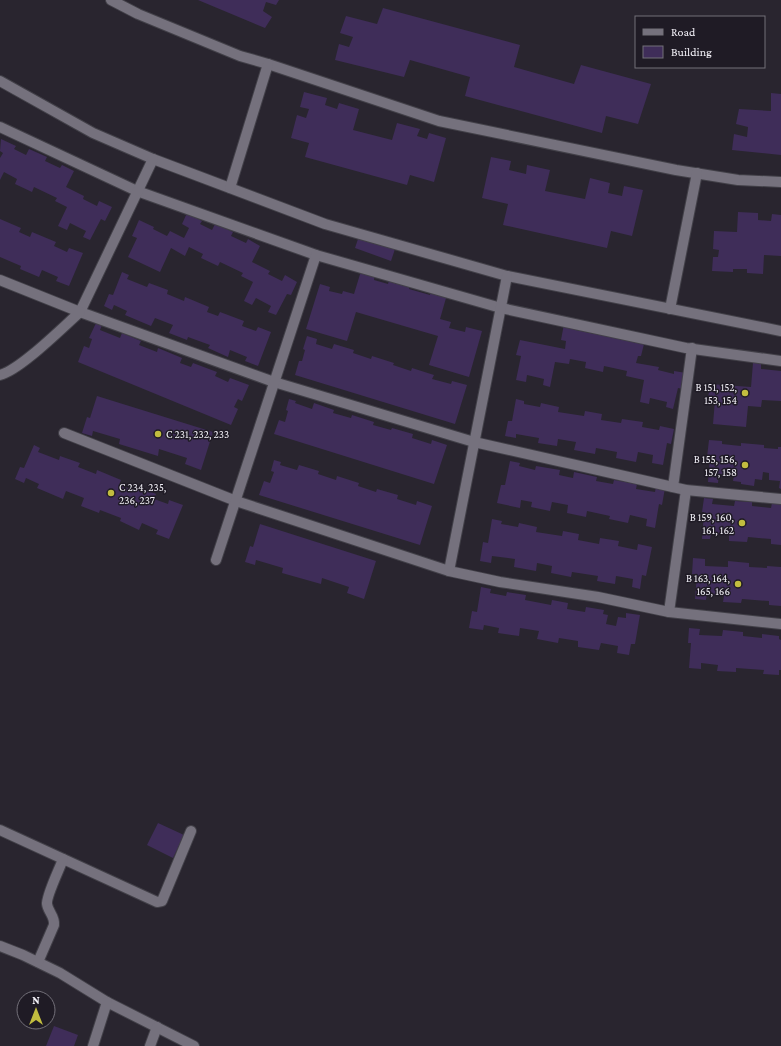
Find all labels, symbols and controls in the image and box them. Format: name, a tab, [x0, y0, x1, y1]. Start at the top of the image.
legend	[635, 16, 765, 68]
text: Road	[671, 25, 696, 39]
text: Building	[671, 45, 712, 59]
place label: B 151, 152, 153, 154	[696, 381, 737, 407]
marker: B 151, 152, 153, 154	[740, 388, 750, 398]
place label: C 231, 232, 233	[166, 428, 229, 441]
marker: C 231, 232, 233	[153, 429, 163, 439]
place label: B 155, 156, 157, 158	[694, 453, 737, 479]
marker: B 155, 156, 157, 158	[740, 460, 750, 470]
place label: C 234, 235, 236, 237	[119, 481, 166, 507]
marker: C 234, 235, 236, 237	[106, 488, 116, 498]
place label: B 159, 160, 161, 162	[690, 511, 734, 537]
marker: B 159, 160, 161, 162	[737, 518, 747, 528]
place label: B 163, 164, 165, 166	[686, 572, 730, 598]
marker: B 163, 164, 165, 166	[733, 579, 743, 589]
north arrow	[16, 990, 56, 1030]
text: N	[32, 994, 40, 1006]

